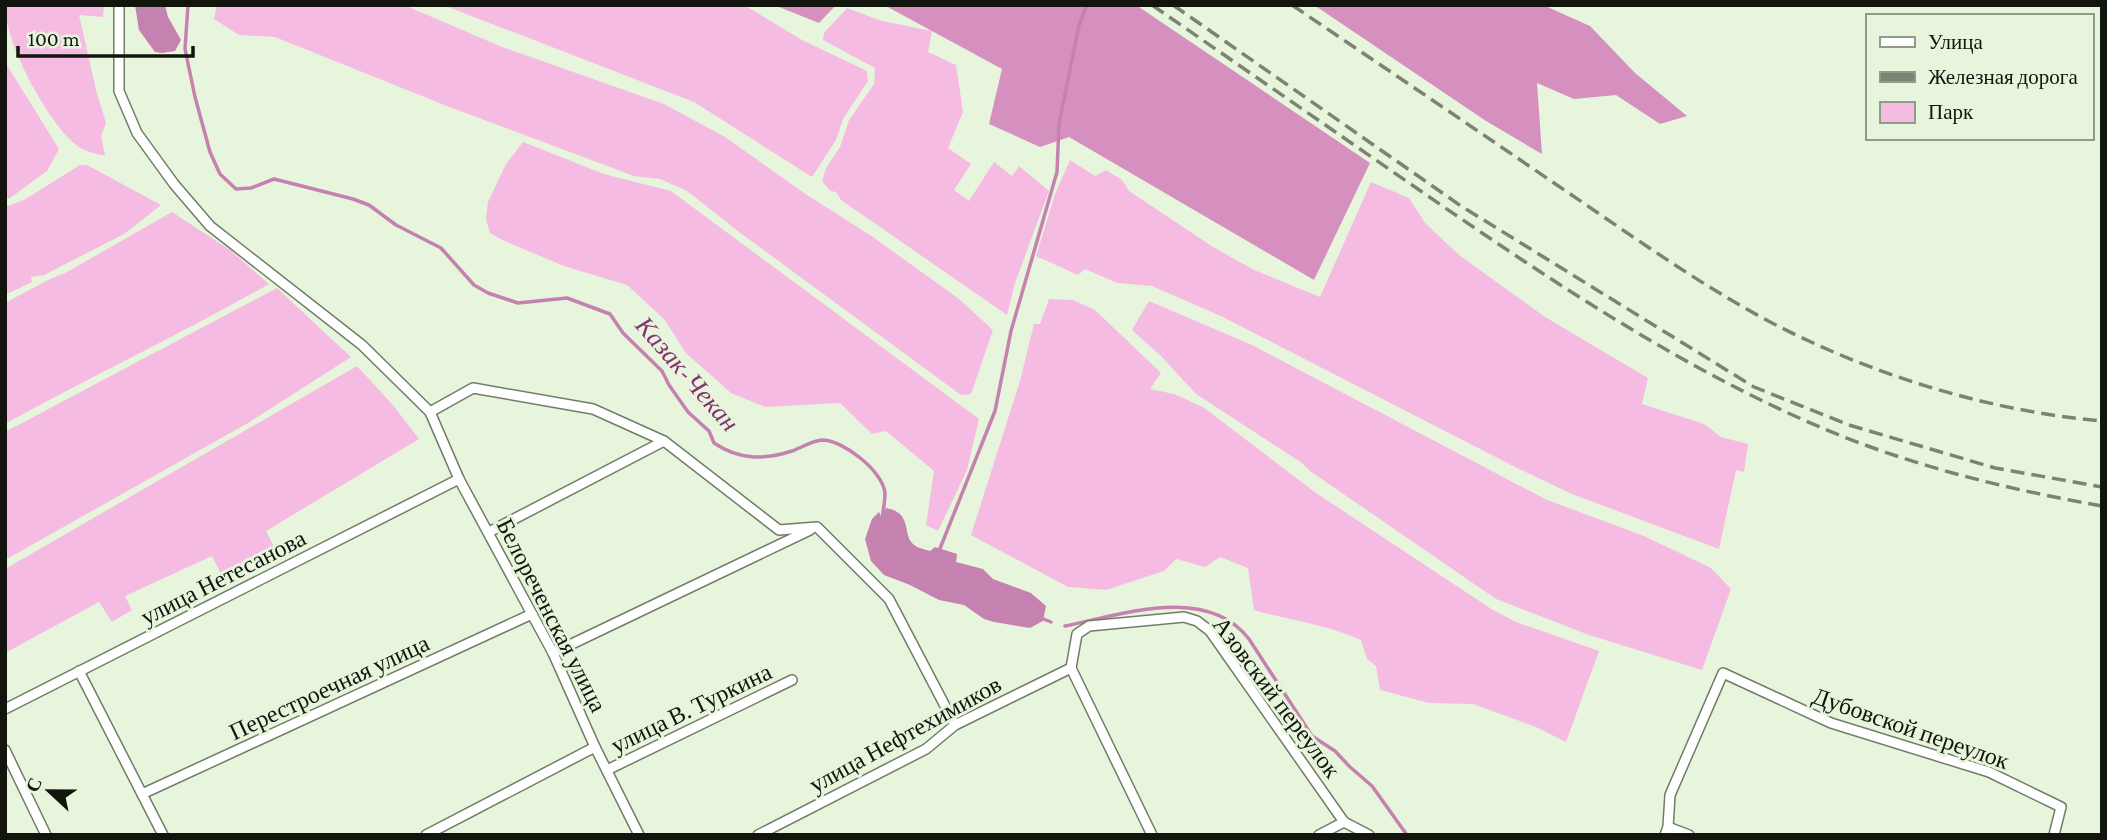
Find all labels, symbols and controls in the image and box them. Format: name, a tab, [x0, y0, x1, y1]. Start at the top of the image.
scale bar	[18, 14, 192, 58]
legend	[1866, 14, 2093, 140]
text: 100 m	[28, 27, 80, 51]
text: Улица	[1928, 30, 1983, 54]
text: Железная дорога	[1928, 65, 2078, 89]
text: Парк	[1928, 100, 1974, 124]
water label: Казак-Чекан	[629, 310, 744, 437]
street label: Белореченская улица	[492, 514, 613, 717]
street label: улица Нетесанова	[136, 524, 310, 630]
street label: Азовский переулок	[1208, 611, 1347, 783]
street label: Перестроечная улица	[225, 629, 434, 745]
street label: улица В. Туркина	[606, 657, 776, 759]
street label: улица Нефтехимиков	[804, 670, 1006, 798]
street label: Дубовской переулок	[1809, 682, 2013, 774]
north arrow	[14, 756, 84, 826]
text: С	[21, 775, 46, 795]

